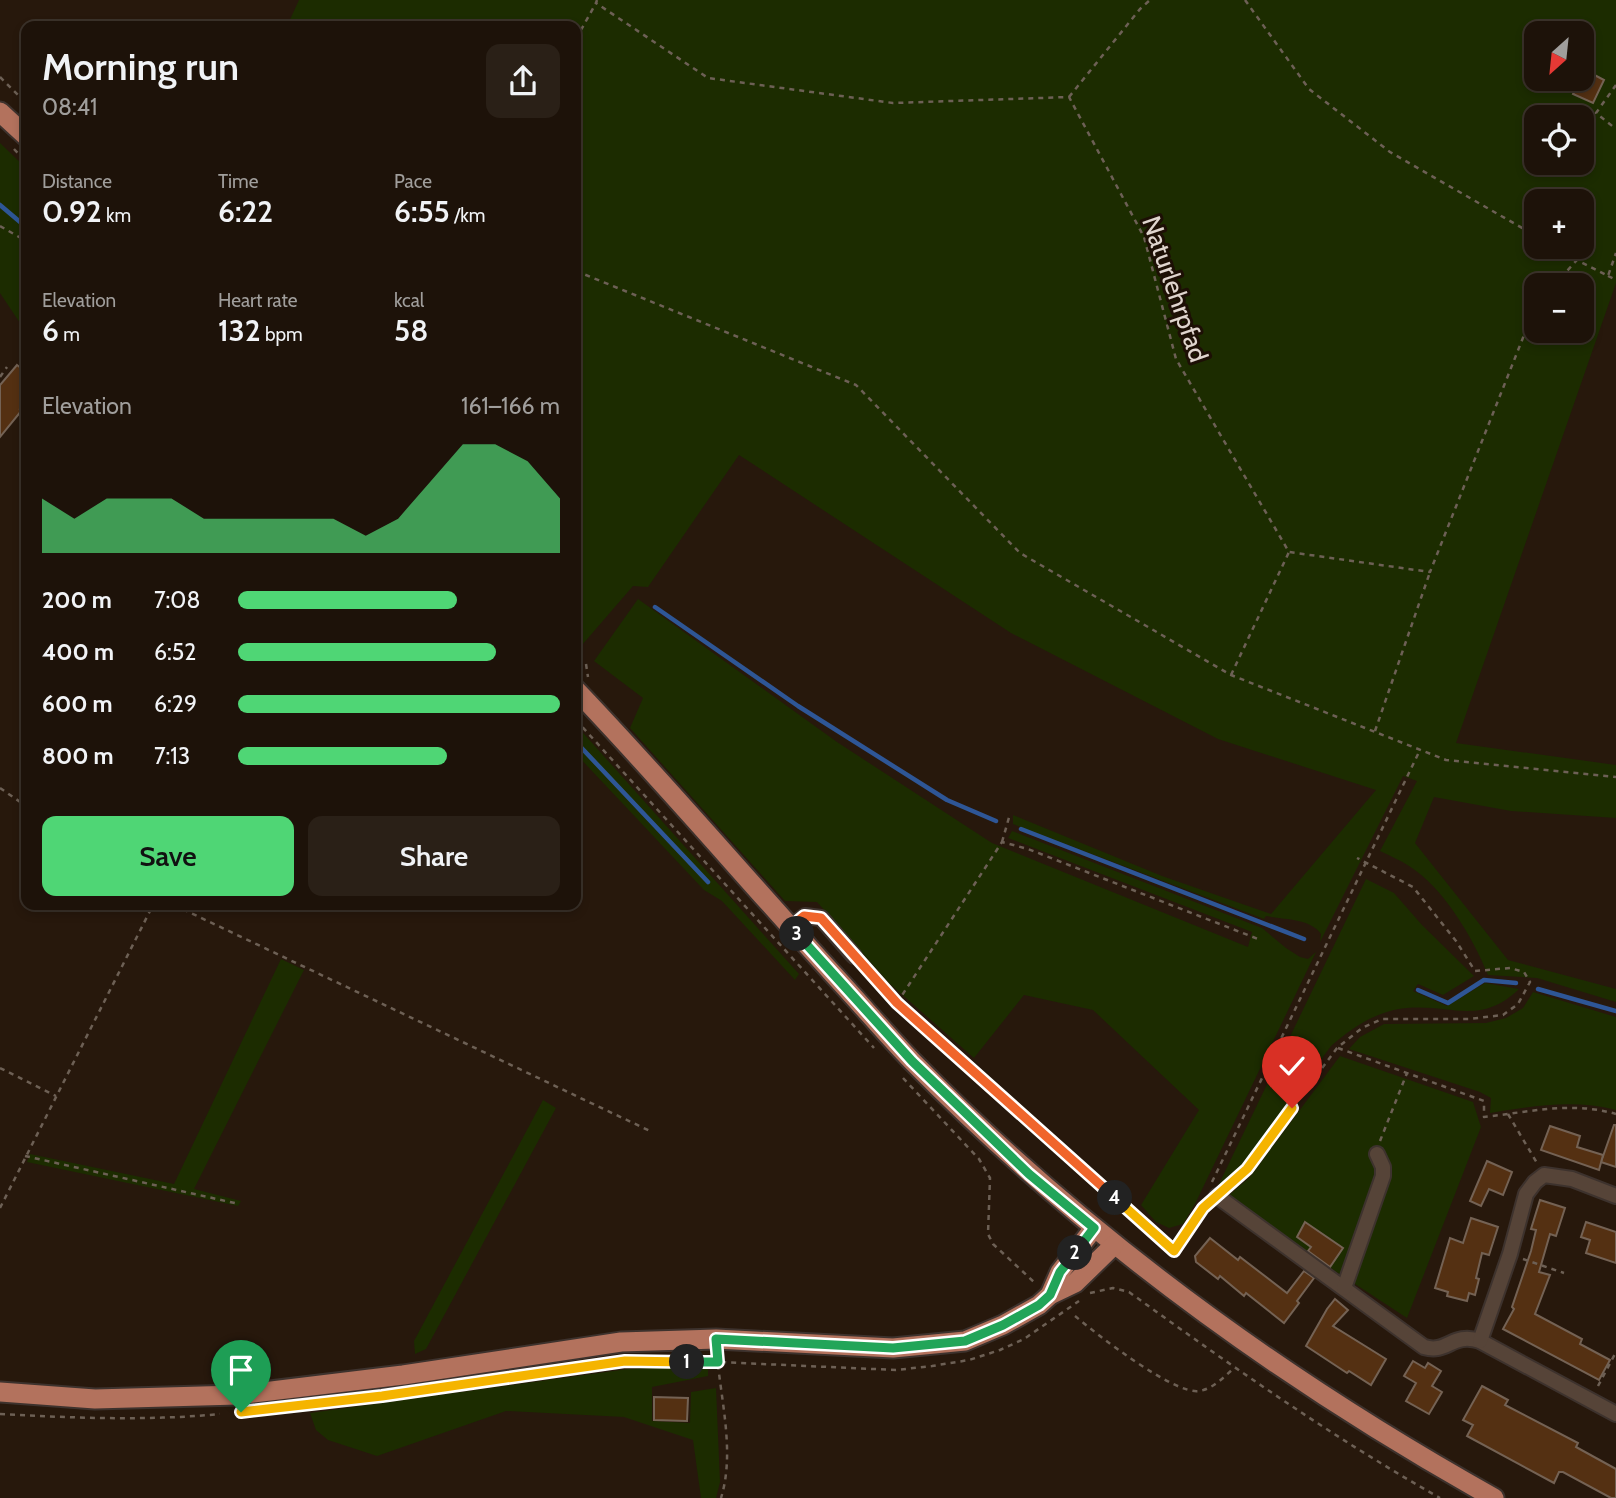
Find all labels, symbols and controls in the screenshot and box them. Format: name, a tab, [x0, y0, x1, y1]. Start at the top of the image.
north arrow	[1524, 21, 1594, 91]
map controls	[1524, 21, 1594, 343]
text: Morning run	[42, 43, 239, 90]
button: share	[486, 44, 560, 118]
text: 08:41	[42, 93, 98, 121]
button: locate	[1524, 105, 1594, 175]
text: Distance	[42, 170, 112, 193]
text: Time	[218, 170, 258, 193]
text: Pace	[394, 170, 432, 193]
button: +	[1524, 189, 1594, 259]
text: 0.92	[42, 193, 102, 230]
text: 6:22	[218, 193, 273, 230]
text: 6:55	[394, 193, 450, 230]
text: km	[102, 204, 131, 227]
text: /km	[450, 204, 485, 227]
street label: Naturlehrpfad	[1135, 212, 1215, 366]
button: −	[1524, 273, 1594, 343]
text: Elevation	[42, 289, 116, 312]
text: Heart rate	[218, 289, 298, 312]
text: kcal	[394, 289, 424, 312]
text: 6	[42, 312, 59, 349]
text: 132	[218, 312, 261, 349]
text: 58	[394, 312, 428, 349]
text: m	[59, 323, 80, 346]
text: bpm	[261, 323, 303, 346]
text: Elevation	[42, 392, 132, 420]
text: 161–166 m	[461, 392, 560, 420]
text: 200 m	[42, 586, 112, 614]
text: 7:08	[154, 586, 200, 614]
text: 400 m	[42, 638, 114, 666]
text: 6:52	[154, 638, 196, 666]
text: 600 m	[42, 690, 113, 718]
text: 6:29	[154, 690, 197, 718]
text: 800 m	[42, 742, 114, 770]
text: 7:13	[154, 742, 190, 770]
button: Save	[42, 816, 294, 896]
button: Share	[308, 816, 560, 896]
pin: 3	[780, 916, 814, 951]
text: 3	[791, 922, 802, 945]
pin	[1262, 1036, 1322, 1108]
icon: check	[1273, 1047, 1311, 1085]
pin: 4	[1098, 1180, 1132, 1216]
text: 4	[1109, 1186, 1120, 1209]
pin: 2	[1058, 1236, 1092, 1270]
text: 2	[1069, 1241, 1080, 1264]
pin	[211, 1340, 271, 1412]
pin: 1	[670, 1344, 704, 1380]
text: 1	[683, 1350, 690, 1373]
icon: arrive	[222, 1351, 260, 1389]

